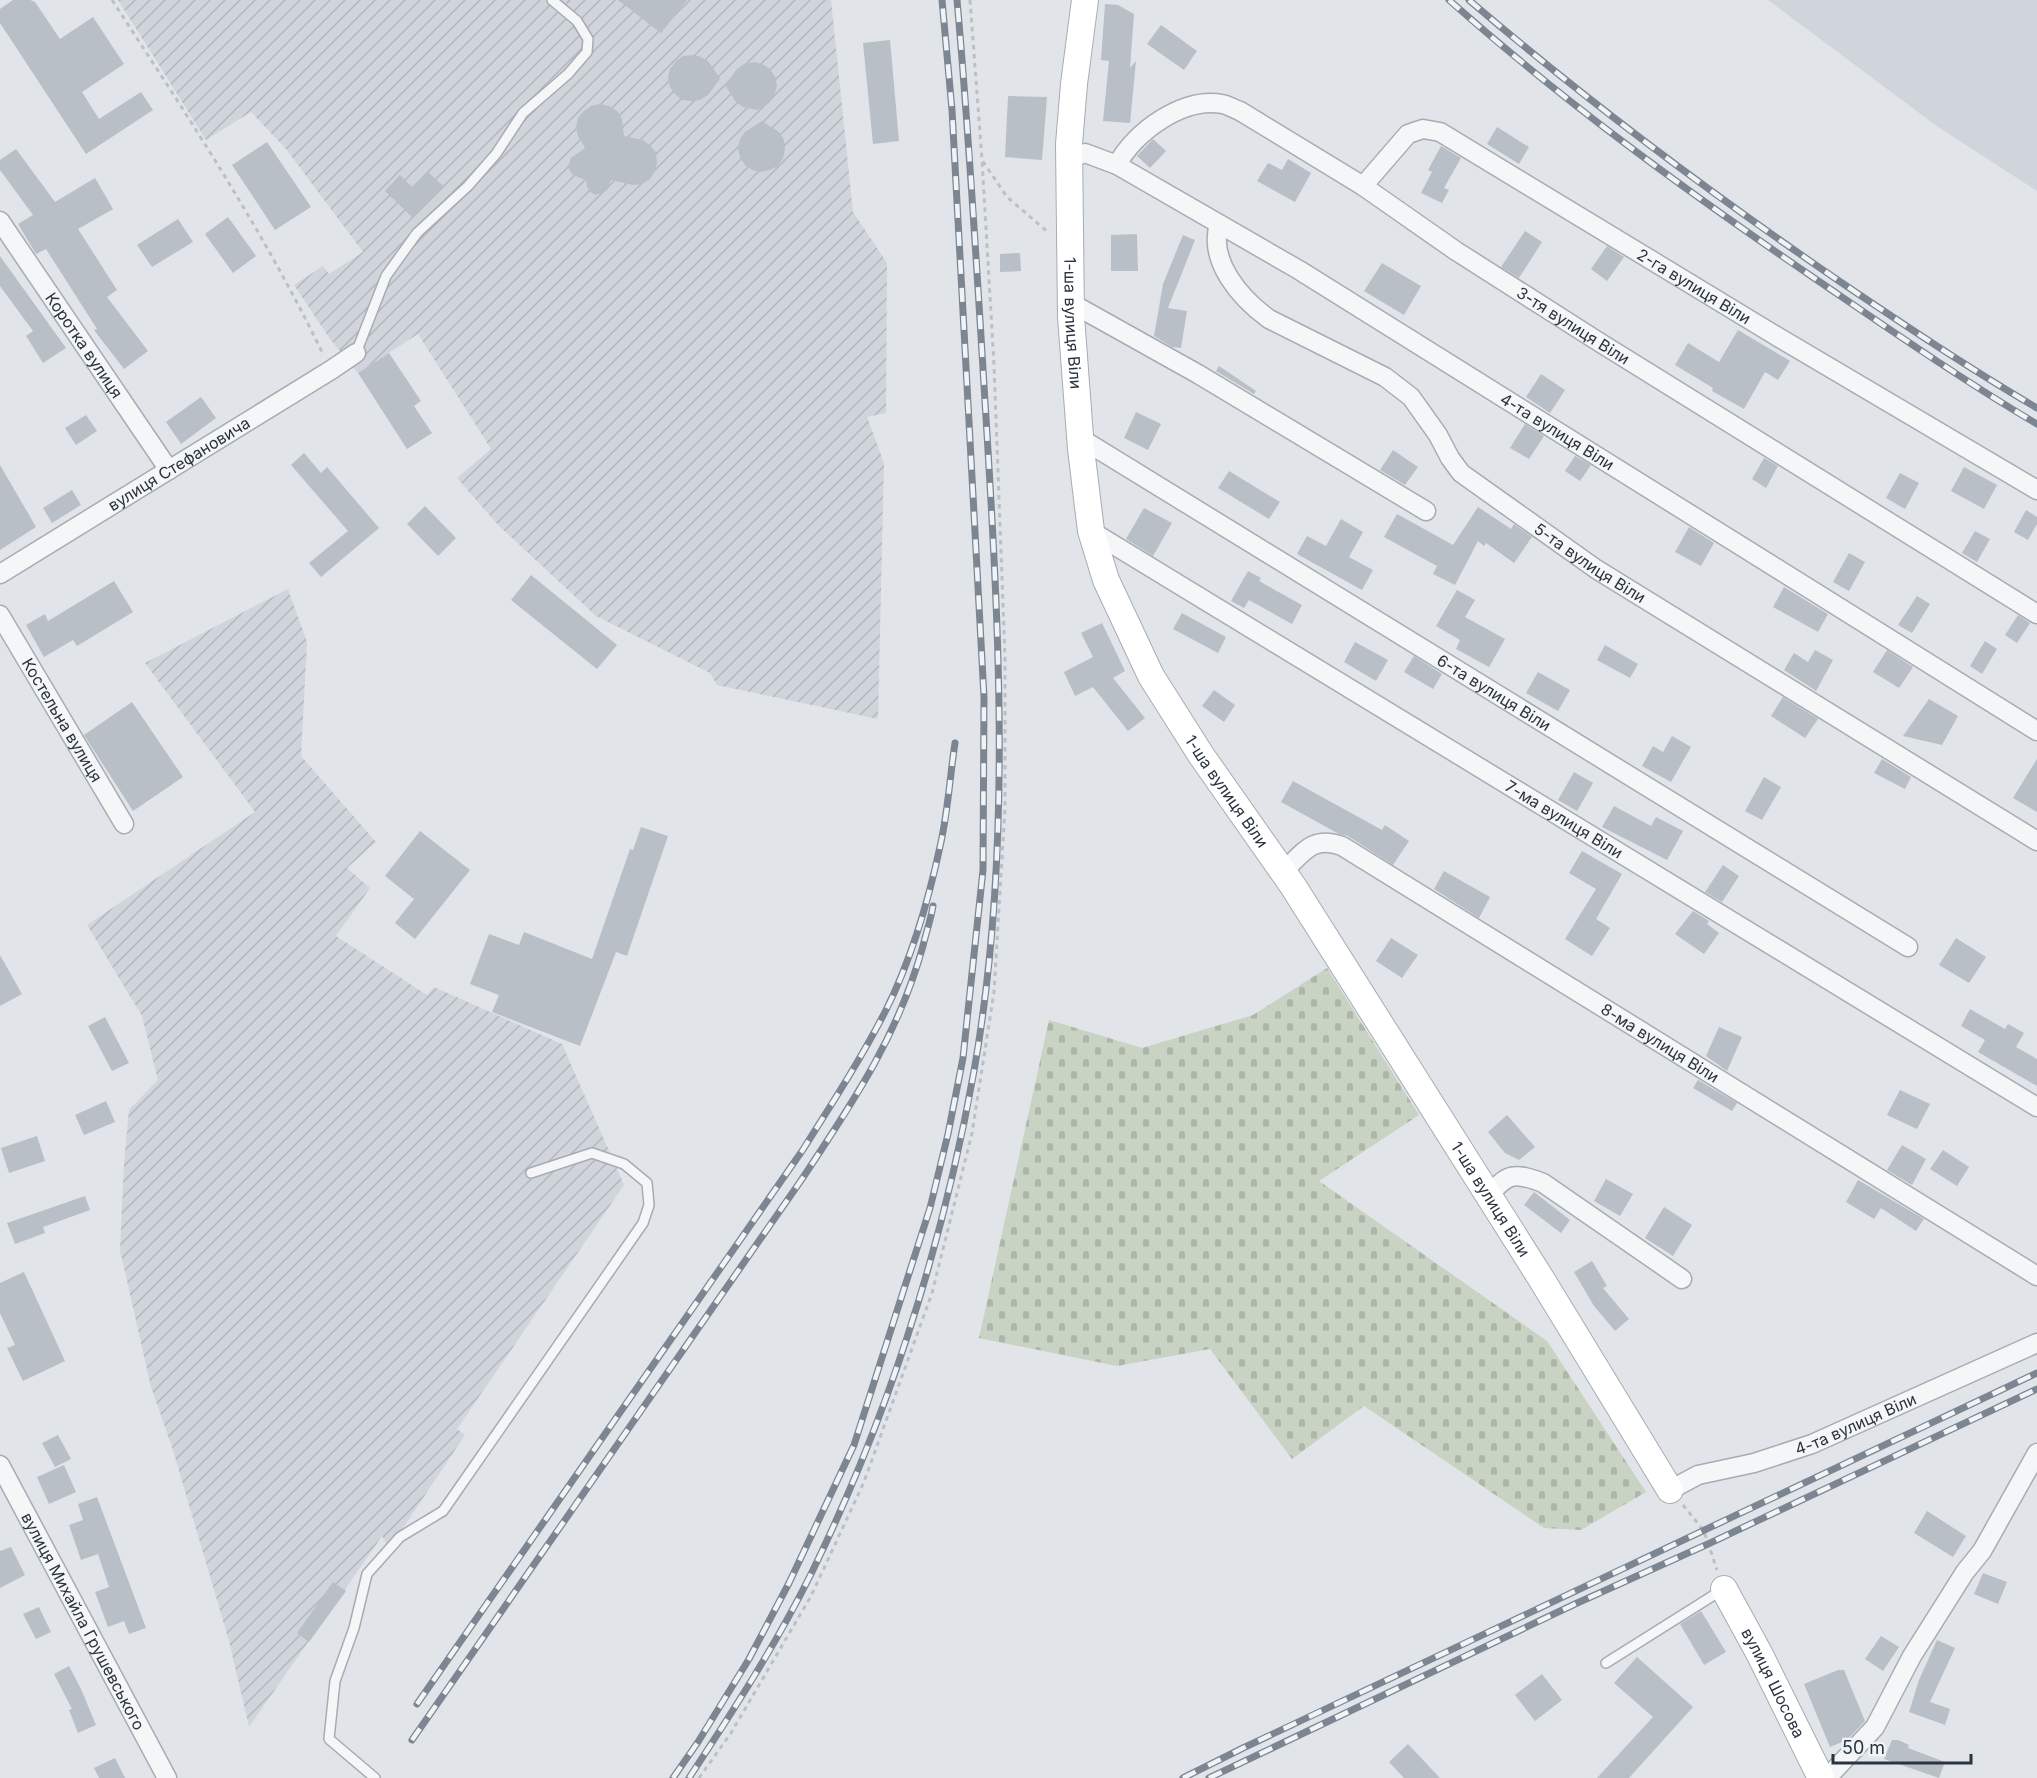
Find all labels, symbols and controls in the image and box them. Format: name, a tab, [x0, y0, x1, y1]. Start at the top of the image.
street label: 2-га вулиця Віли	[1634, 244, 1755, 328]
street label: 1-ша вулиця Віли	[1060, 257, 1086, 390]
street label: 3-тя вулиця Віли	[1513, 282, 1634, 369]
street label: Коротка вулиця	[41, 288, 127, 402]
street label: 4-та вулиця Віли	[1497, 388, 1618, 474]
street label: вулиця Стефановича	[104, 413, 253, 515]
street label: 5-та вулиця Віли	[1530, 518, 1649, 607]
street label: 6-та вулиця Віли	[1433, 650, 1555, 735]
street label: Костельна вулиця	[18, 654, 107, 786]
street label: 1-ша вулиця Віли	[1181, 731, 1273, 851]
street label: 7-ма вулиця Віли	[1502, 776, 1627, 863]
street label: 8-ма вулиця Віли	[1597, 999, 1723, 1087]
street label: 1-ша вулиця Віли	[1447, 1138, 1535, 1260]
street label: 4-та вулиця Віли	[1792, 1389, 1919, 1459]
street label: вулиця Михайла Грушевського	[17, 1509, 149, 1733]
street label: вулиця Шосова	[1737, 1624, 1809, 1741]
scale bar	[1833, 1727, 1971, 1765]
text: 50 m	[1842, 1737, 1885, 1758]

